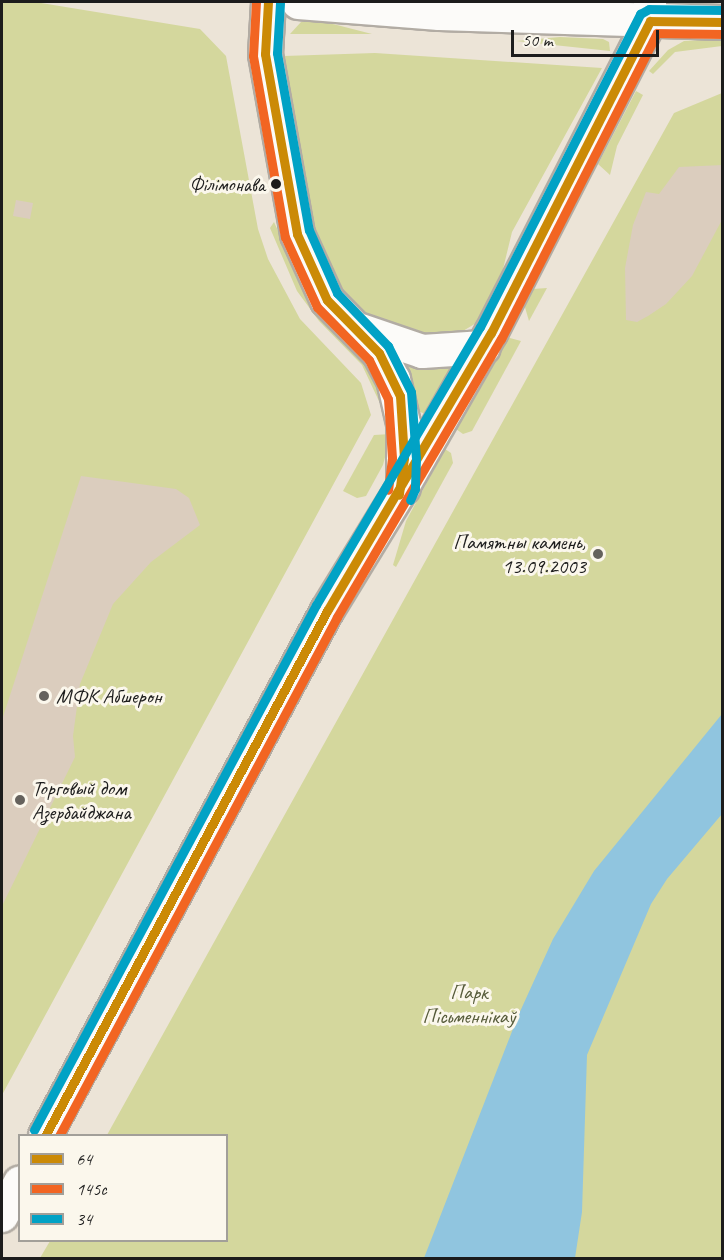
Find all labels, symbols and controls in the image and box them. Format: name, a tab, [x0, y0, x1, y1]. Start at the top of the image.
scale bar	[514, 18, 662, 56]
text: 50 m	[522, 29, 553, 51]
place label: Філімонава	[190, 172, 265, 196]
marker: Філімонава	[270, 178, 282, 190]
place label: Памятны камень, 13.09.2003	[453, 529, 586, 579]
marker: Памятны камень, 13.09.2003	[591, 547, 605, 561]
place label: МФК Абшерон	[56, 683, 162, 709]
marker: МФК Абшерон	[37, 689, 51, 703]
place label: Торговый дом Азербайджана	[32, 775, 131, 825]
marker: Торговый дом Азербайджана	[13, 793, 27, 807]
park label: Парк Пісьменнікаў	[423, 979, 515, 1029]
legend	[18, 1134, 228, 1242]
text: 64	[76, 1148, 92, 1170]
text: 145с	[76, 1178, 107, 1200]
text: 34	[76, 1208, 92, 1230]

